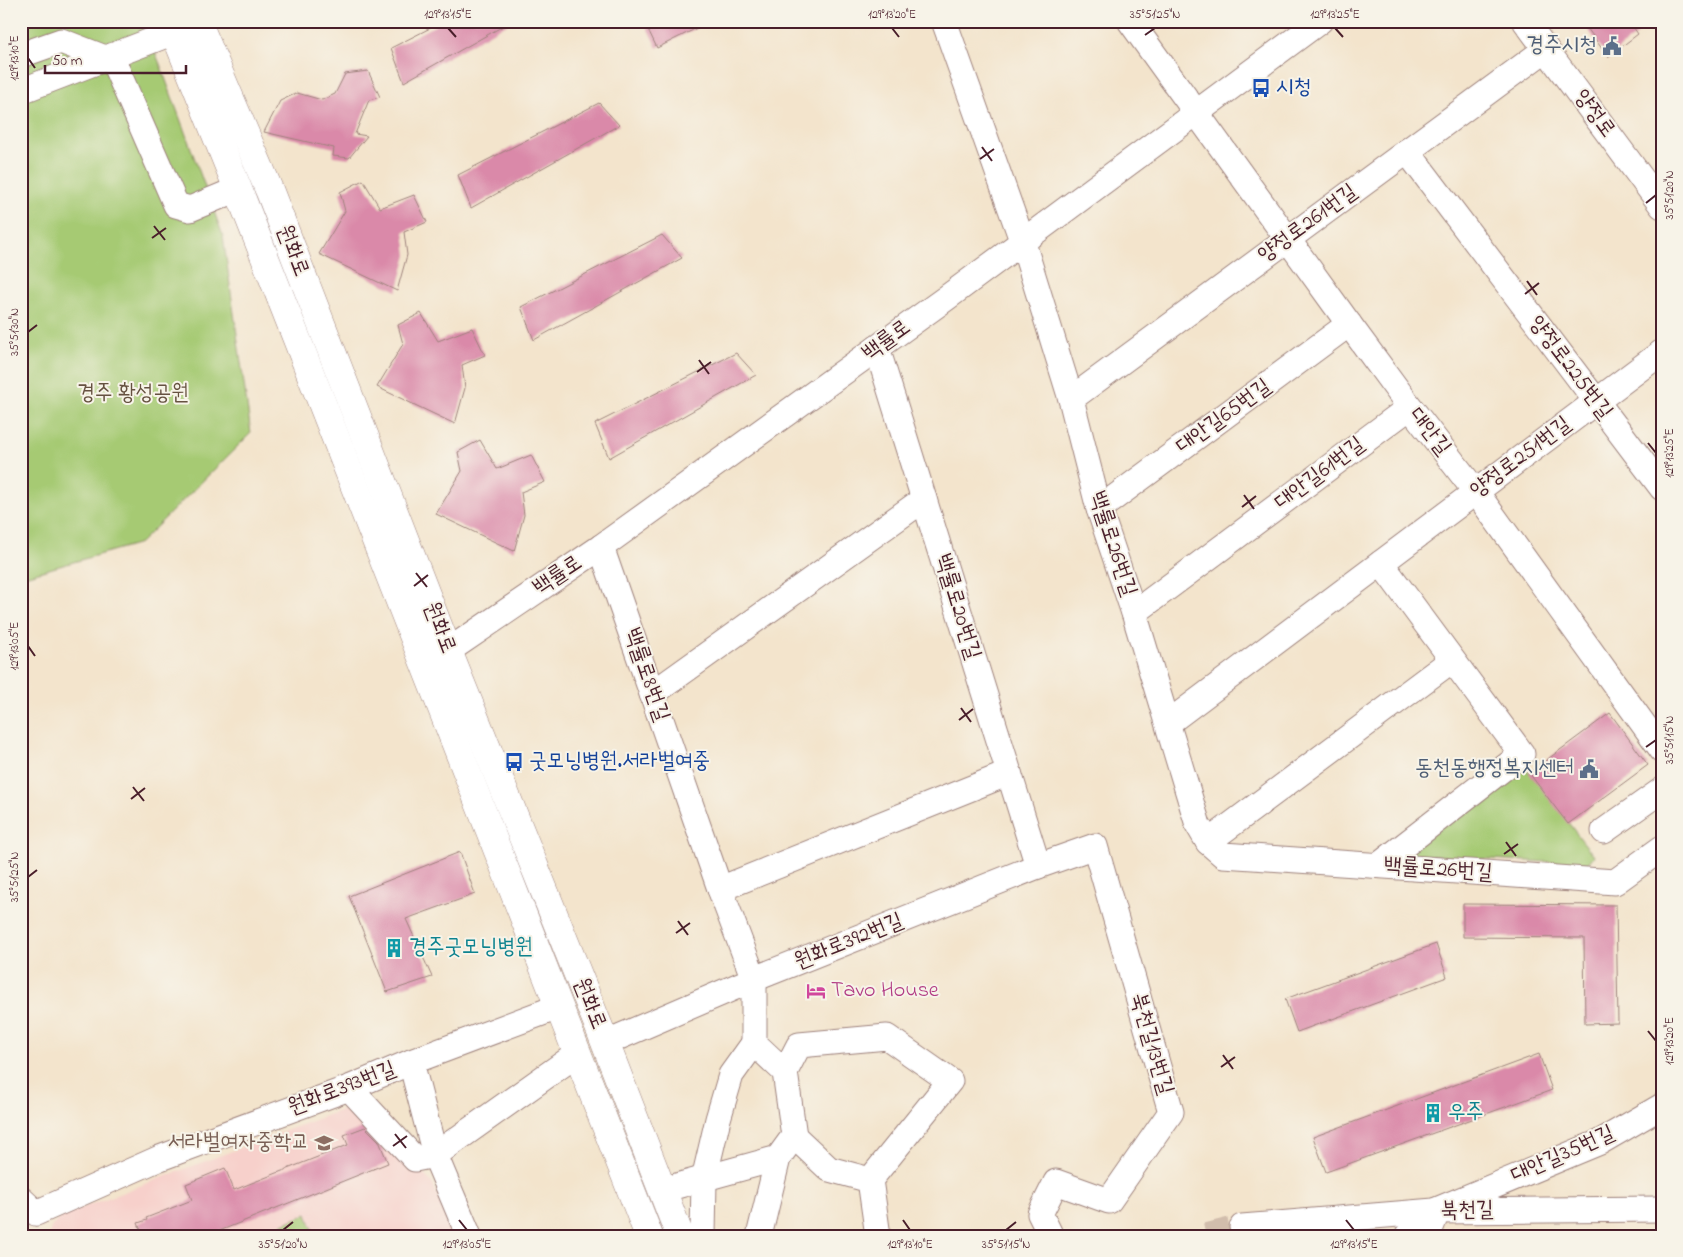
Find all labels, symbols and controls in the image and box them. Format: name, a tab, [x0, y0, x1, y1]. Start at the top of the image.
text: 129°13'15"E	[424, 6, 472, 24]
text: 129°13'20"E	[868, 6, 916, 24]
text: 35°51'25"N	[1130, 6, 1180, 24]
text: 129°13'25"E	[1310, 6, 1360, 24]
place label: 경주시청	[1526, 30, 1597, 62]
text: 129°13'10"E	[6, 35, 24, 81]
public building icon: 경주시청	[1601, 35, 1623, 57]
scale bar	[45, 42, 186, 74]
text: 50 m	[52, 50, 83, 72]
place label: 시청	[1276, 72, 1311, 104]
bus stop icon: 시청	[1250, 77, 1272, 99]
street label: 양정로	[1565, 83, 1623, 145]
text: 35°51'20"N	[1661, 170, 1679, 220]
street label: 양정로261번길	[1252, 177, 1365, 271]
street label: 원화로	[268, 220, 316, 282]
text: 35°51'30"N	[6, 308, 24, 356]
street label: 양정로225번길	[1520, 309, 1620, 427]
street label: 백률로	[856, 312, 918, 370]
street label: 대안길65번길	[1170, 371, 1278, 463]
park label: 경주 황성공원	[77, 378, 189, 410]
street label: 대안길	[1400, 401, 1458, 463]
street label: 양정로251번길	[1464, 409, 1578, 507]
text: 129°13'25"E	[1661, 428, 1679, 478]
street label: 대안길61번길	[1268, 429, 1372, 518]
street label: 백률로26번길	[1080, 487, 1144, 601]
street label: 백률로	[527, 548, 589, 604]
street label: 백률로20번길	[926, 550, 988, 664]
street label: 원화로	[415, 597, 463, 659]
text: 129°13'05"E	[6, 622, 24, 670]
street label: 백률로8번길	[615, 624, 677, 726]
text: 35°51'15"N	[1661, 716, 1679, 764]
place label: 굿모닝병원.서라벌여중	[529, 746, 711, 778]
bus stop icon: 굿모닝병원.서라벌여중	[503, 751, 525, 773]
place label: 동천동행정복지센터	[1415, 753, 1574, 785]
public building icon: 동천동행정복지센터	[1578, 758, 1600, 780]
street label: 백률로26번길	[1382, 850, 1494, 890]
text: 35°51'25"N	[6, 852, 24, 902]
street label: 원화로392번길	[790, 905, 909, 978]
place label: 경주굿모닝병원	[409, 932, 533, 964]
building icon: 경주굿모닝병원	[383, 937, 405, 959]
street label: 원화로	[564, 973, 614, 1035]
place label: Tavo House	[831, 975, 939, 1007]
hotel icon: Tavo House	[805, 980, 827, 1002]
street label: 북천길13번길	[1121, 989, 1181, 1099]
text: 129°13'20"E	[1661, 1017, 1679, 1065]
street label: 원화로393번길	[283, 1054, 401, 1124]
place label: 우주	[1448, 1097, 1483, 1129]
building icon: 우주	[1422, 1102, 1444, 1124]
street label: 대안길35번길	[1506, 1118, 1620, 1192]
place label: 서라벌여자중학교	[167, 1127, 309, 1159]
school or university icon: 서라벌여자중학교	[313, 1132, 335, 1154]
street label: 북천길	[1440, 1195, 1494, 1227]
text: 35°51'20"N	[258, 1236, 308, 1254]
text: 129°13'05"E	[443, 1236, 491, 1254]
text: 129°13'10"E	[887, 1236, 933, 1254]
text: 35°51'15"N	[982, 1236, 1030, 1254]
text: 129°13'15"E	[1330, 1236, 1378, 1254]

